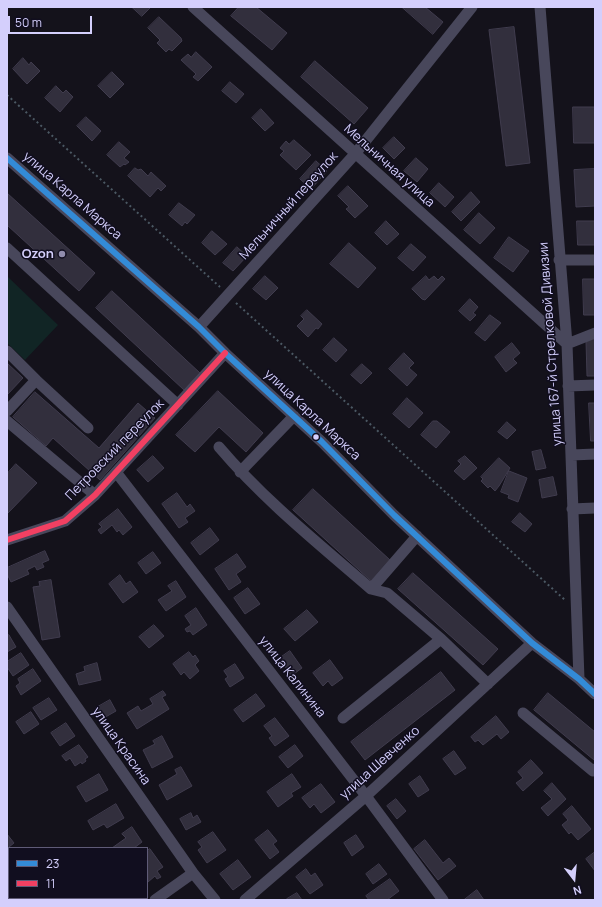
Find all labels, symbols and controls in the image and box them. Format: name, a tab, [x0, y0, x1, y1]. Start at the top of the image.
scale bar	[10, 8, 94, 34]
text: 50 m	[15, 14, 42, 31]
street label: Мельничная улица	[341, 121, 437, 211]
street label: улица Карла Маркса	[19, 149, 125, 243]
street label: Мельничный переулок	[236, 149, 342, 263]
street label: улица 167-й Стрелковой Дивизии	[536, 242, 566, 446]
place label: Ozon	[22, 246, 54, 262]
marker: Ozon	[57, 249, 67, 259]
street label: улица Карла Маркса	[261, 366, 363, 464]
street label: Петровский переулок	[63, 396, 167, 504]
unlabelled marker	[311, 432, 321, 442]
street label: улица Калинина	[255, 633, 329, 721]
street label: улица Красина	[88, 704, 154, 788]
street label: улица Шевченко	[337, 723, 423, 803]
legend	[8, 847, 148, 899]
text: 23	[46, 855, 59, 872]
north arrow	[554, 859, 594, 899]
text: 11	[46, 875, 55, 892]
text: N	[572, 883, 583, 899]

